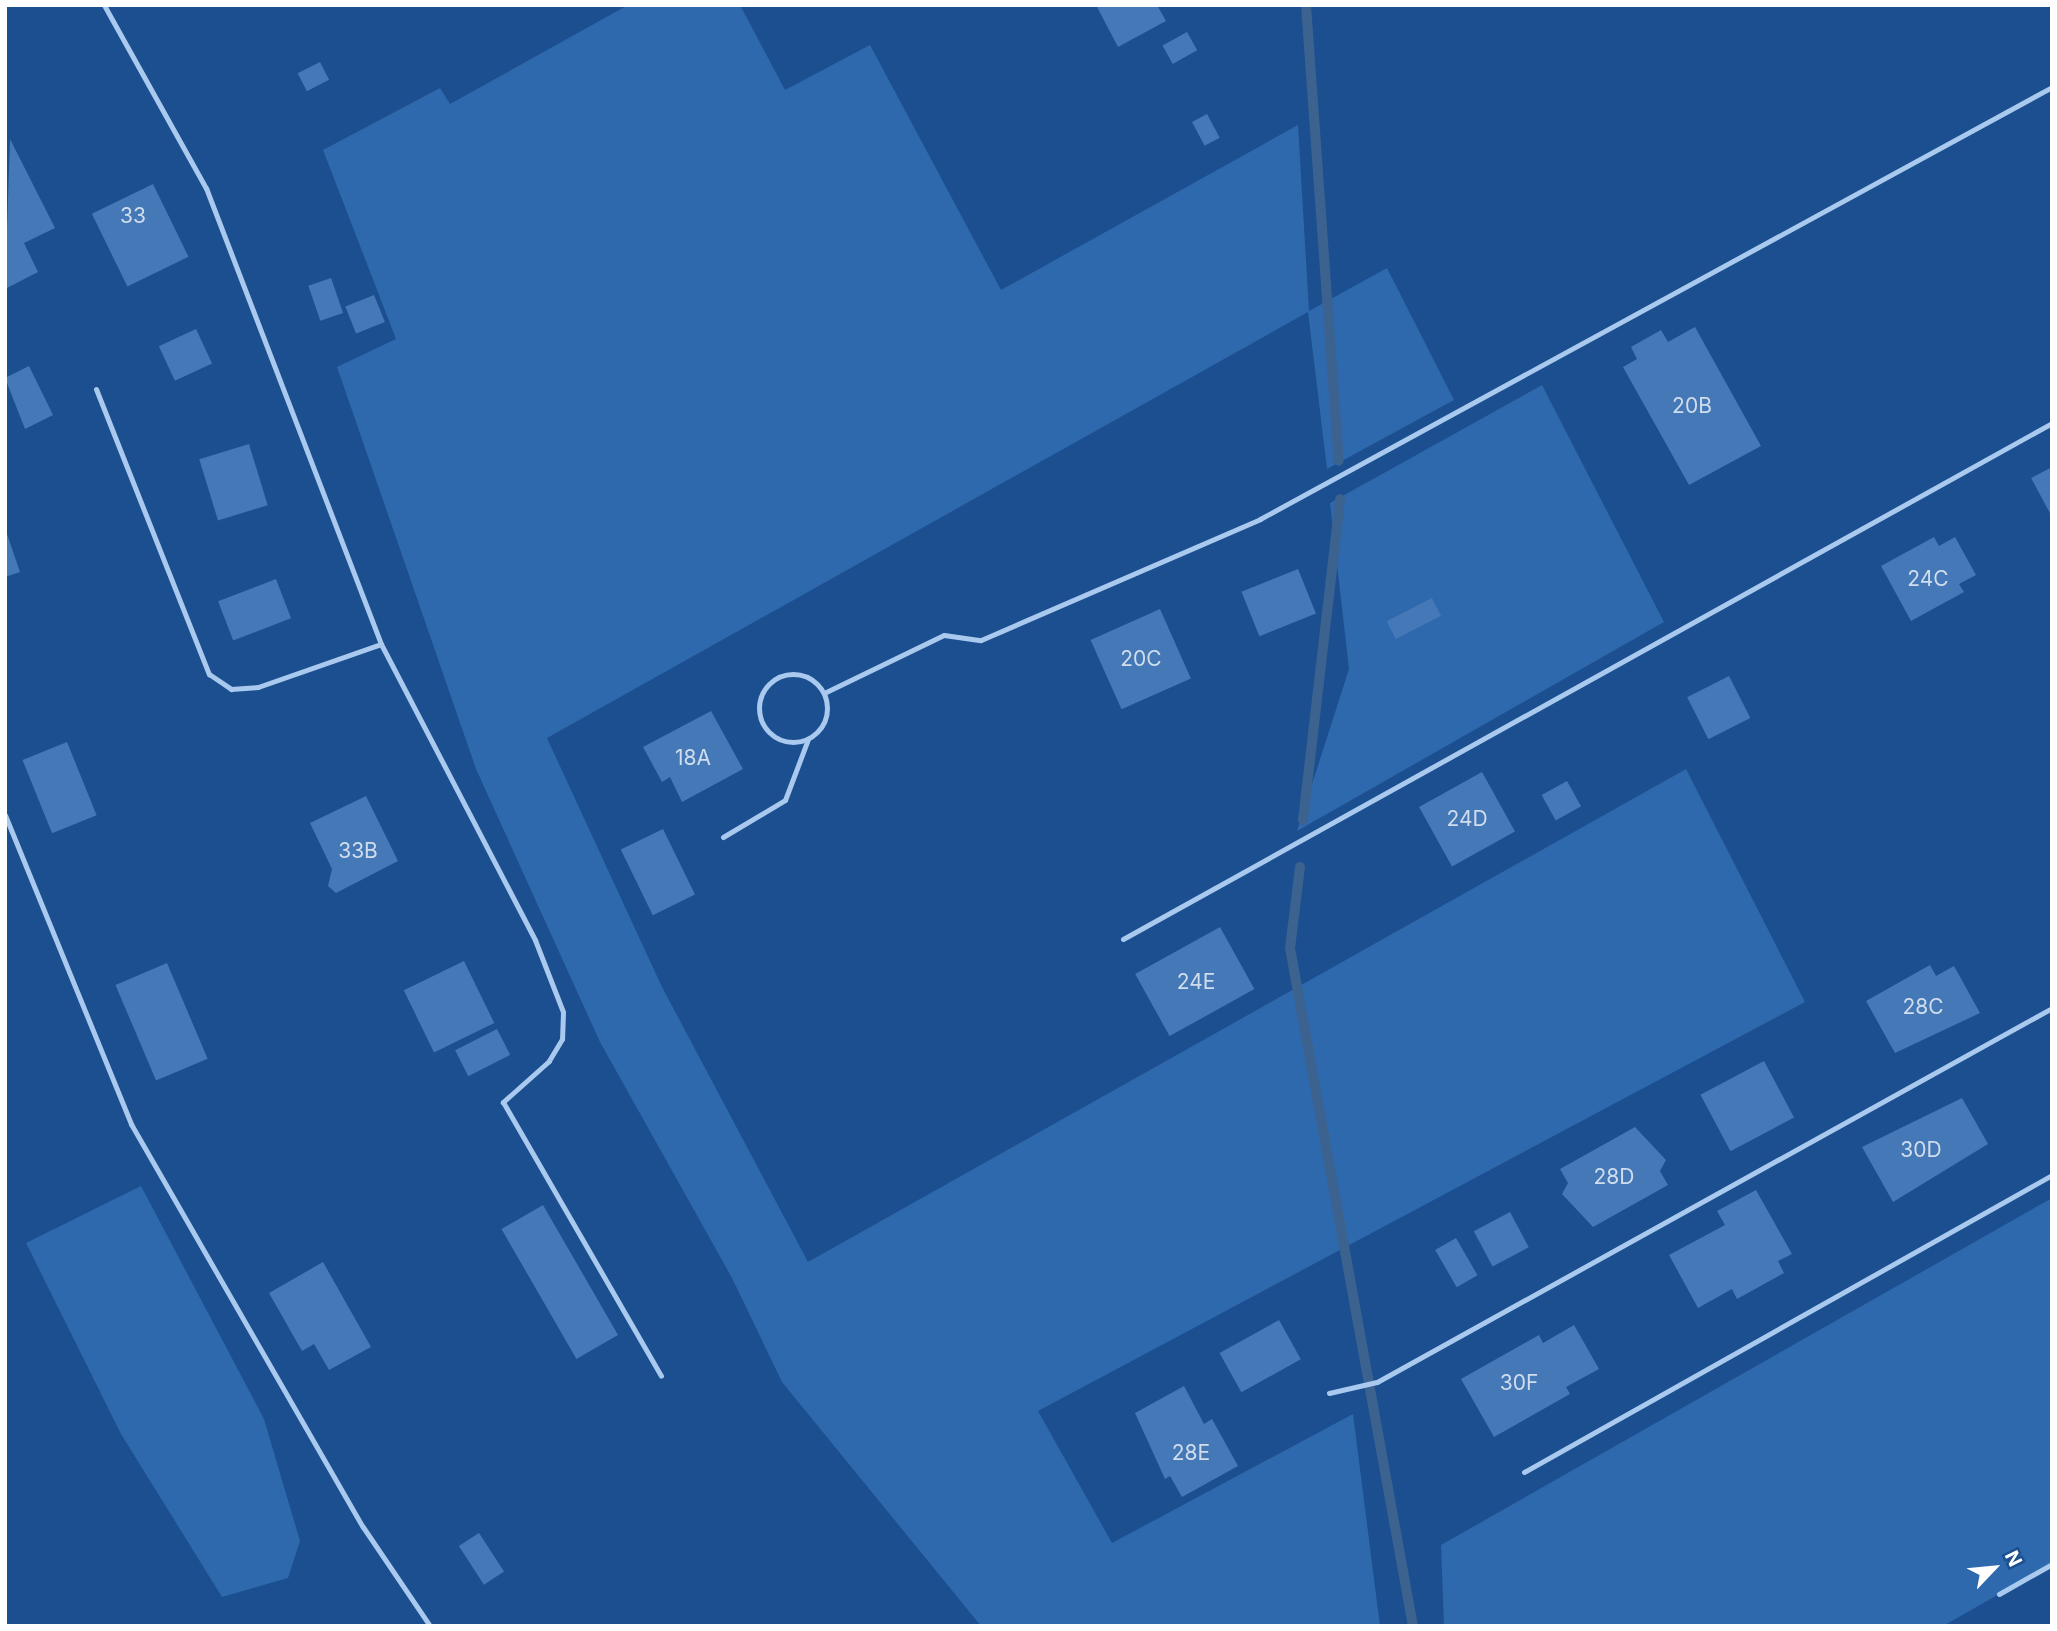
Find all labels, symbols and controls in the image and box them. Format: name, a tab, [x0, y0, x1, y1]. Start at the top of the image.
house number: 33	[120, 203, 146, 229]
house number: 20B	[1672, 393, 1712, 419]
house number: 24C	[1907, 566, 1949, 592]
house number: 20C	[1120, 646, 1162, 672]
house number: 18A	[675, 745, 711, 771]
house number: 24D	[1446, 806, 1488, 832]
house number: 33B	[338, 838, 378, 864]
house number: 24E	[1177, 969, 1215, 995]
house number: 28C	[1902, 994, 1944, 1020]
house number: 30D	[1900, 1137, 1942, 1163]
house number: 28D	[1594, 1164, 1634, 1190]
house number: 30F	[1500, 1370, 1538, 1396]
house number: 28E	[1172, 1440, 1210, 1466]
north arrow	[1959, 1533, 2029, 1603]
text: N	[2000, 1547, 2027, 1570]

